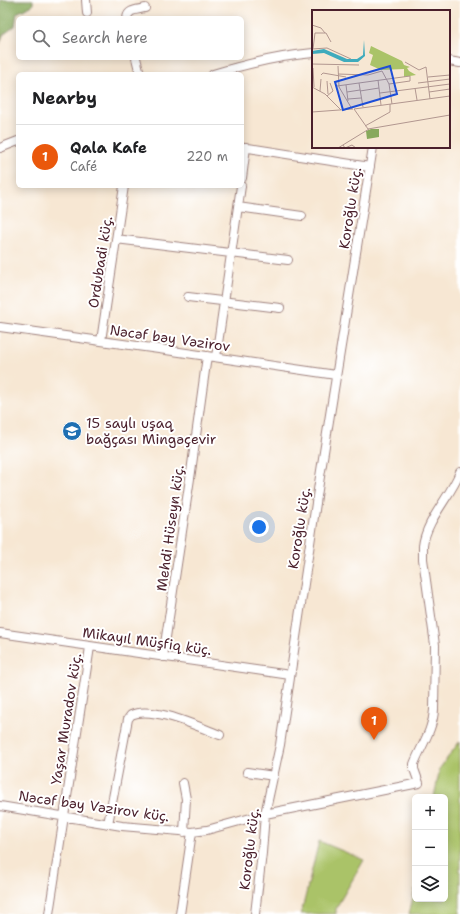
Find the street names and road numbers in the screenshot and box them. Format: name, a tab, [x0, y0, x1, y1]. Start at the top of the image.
street label: Koroğlu küç.	[335, 166, 365, 250]
street label: Ordubadi küç.	[84, 215, 116, 309]
street label: Nəcəf bəy Vəzirov	[109, 321, 232, 355]
street label: Mehdi Hüseyn küç.	[152, 464, 188, 592]
street label: Koroğlu küç.	[284, 486, 314, 570]
street label: Mikayıl Müşfiq küç.	[81, 623, 213, 659]
street label: Yaşar Muradov küç.	[47, 652, 85, 786]
street label: Nəcəf bəy Vəzirov küç.	[17, 786, 171, 826]
street label: Koroğlu küç.	[235, 807, 263, 891]

